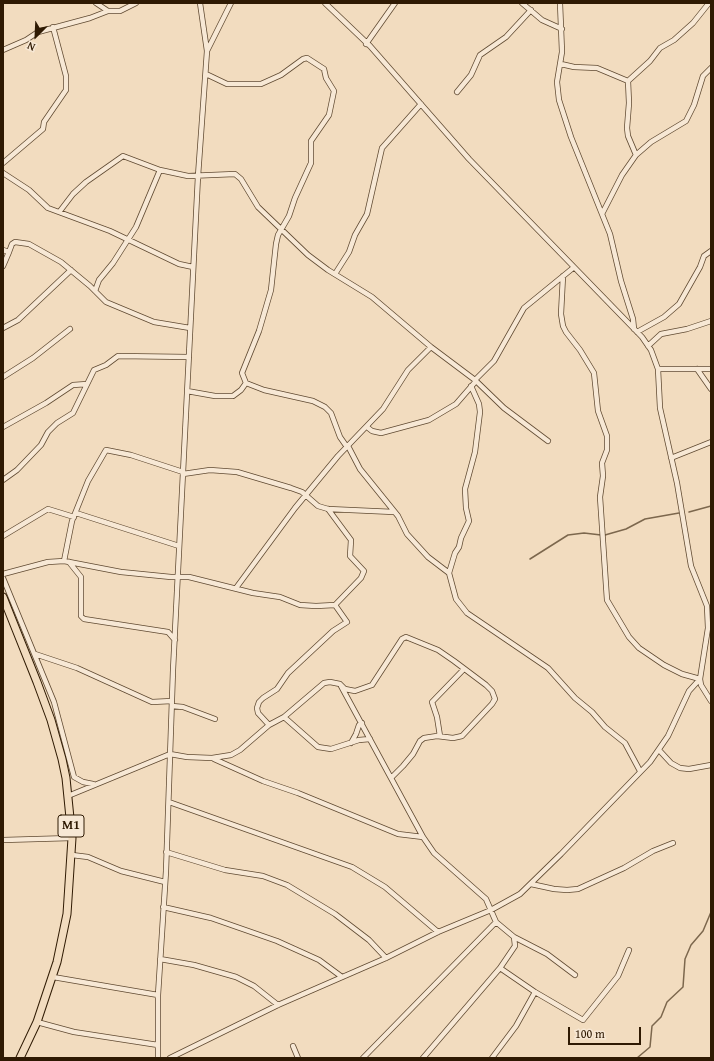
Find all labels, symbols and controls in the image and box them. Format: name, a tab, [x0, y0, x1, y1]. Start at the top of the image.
north arrow	[16, 16, 56, 56]
text: N	[25, 38, 38, 56]
road number: M1	[58, 815, 84, 837]
scale bar	[570, 1019, 643, 1045]
text: 100 m	[575, 1025, 605, 1042]

